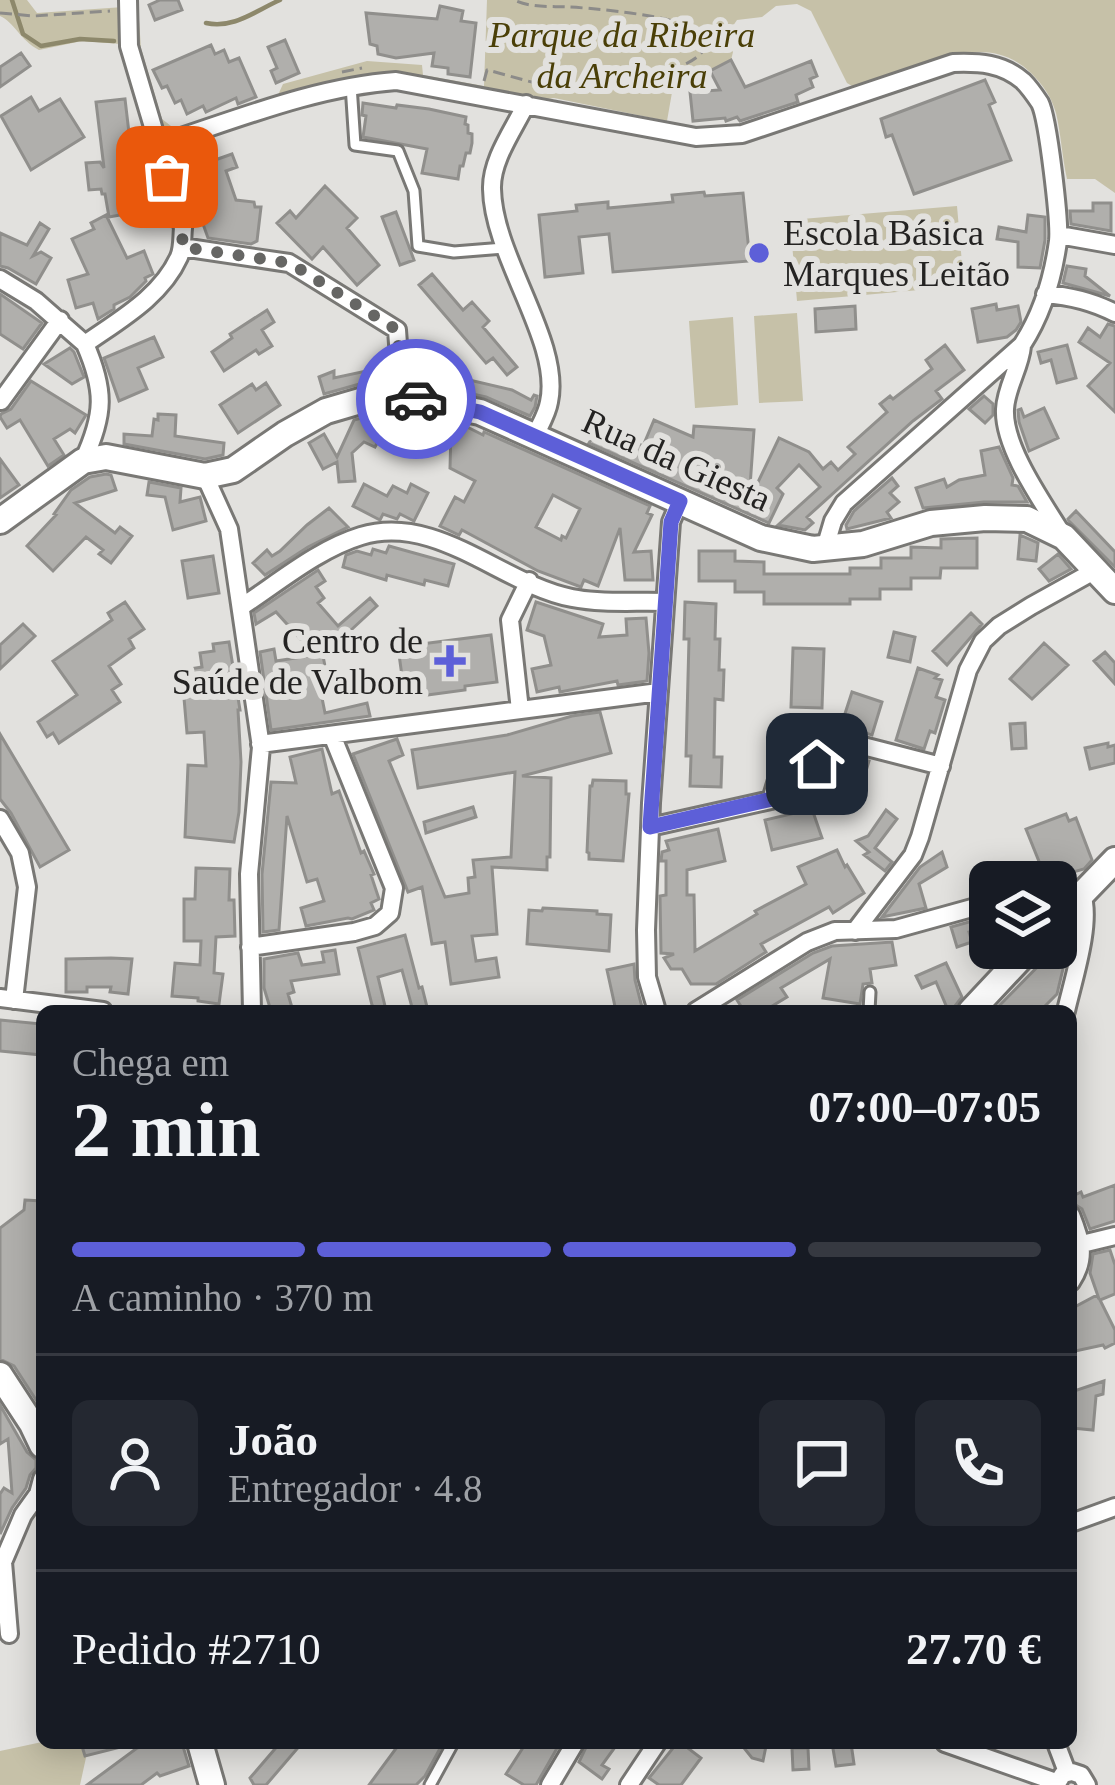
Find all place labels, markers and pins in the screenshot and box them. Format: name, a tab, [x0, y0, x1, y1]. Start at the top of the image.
pin	[116, 126, 218, 228]
place label: Escola Básica Marques Leitão	[783, 213, 1010, 294]
marker: Escola Básica Marques Leitão	[746, 240, 772, 266]
place label: Centro de Saúde de Valbom	[172, 621, 423, 702]
marker: Centro de Saúde de Valbom	[434, 645, 466, 677]
pin	[766, 713, 868, 815]

